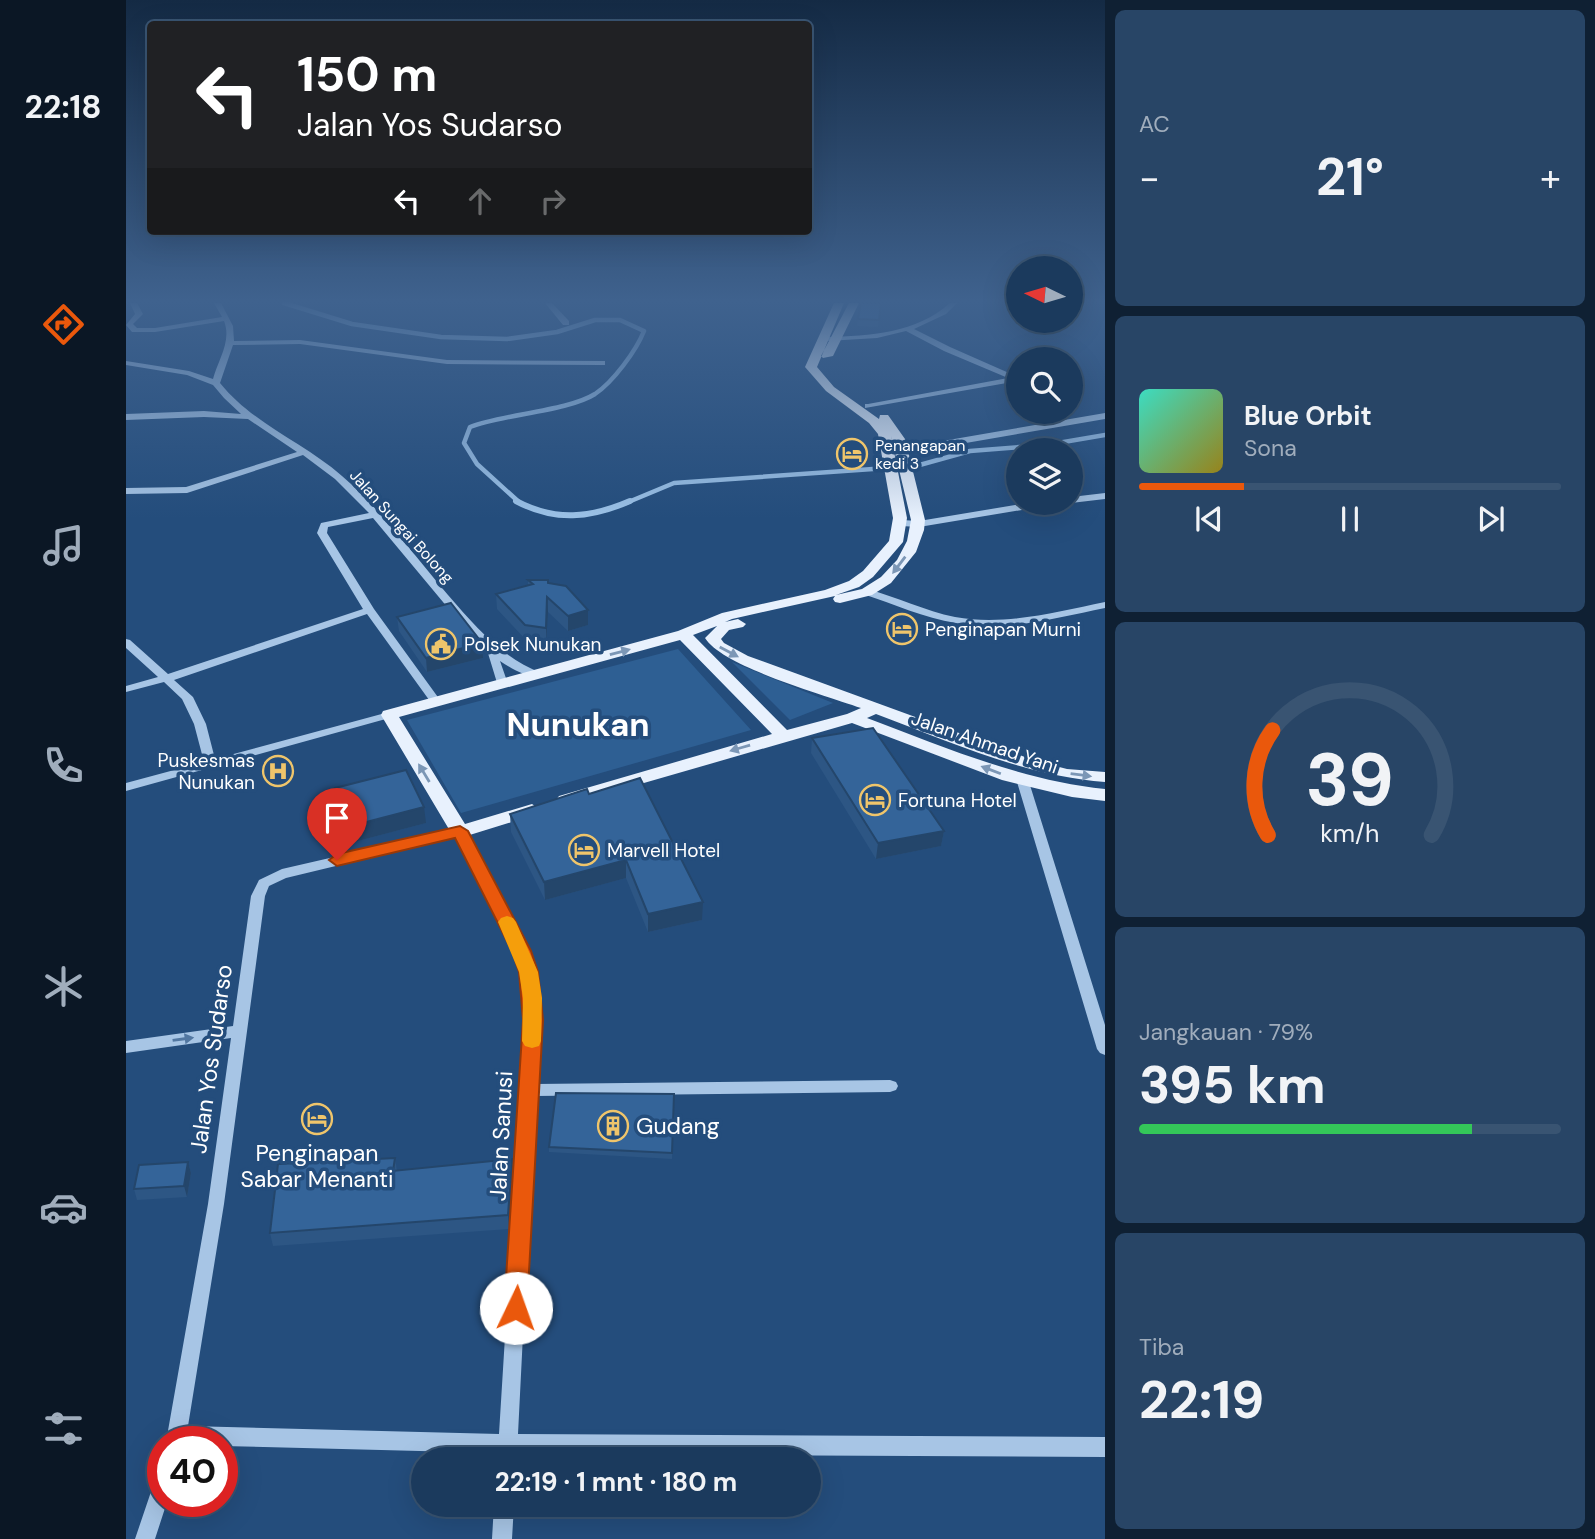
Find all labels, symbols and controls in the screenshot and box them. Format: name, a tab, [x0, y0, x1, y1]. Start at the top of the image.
text: 150 m	[297, 42, 437, 106]
icon: left	[182, 49, 273, 140]
text: 22:18	[25, 86, 101, 128]
text: Jalan Yos Sudarso	[297, 104, 562, 146]
text: AC	[1139, 109, 1170, 139]
text: 21°	[1316, 143, 1384, 211]
text: −	[1139, 153, 1160, 203]
text: +	[1540, 153, 1561, 203]
icon: left	[388, 182, 426, 220]
icon: ahead	[461, 182, 499, 220]
icon: right	[534, 182, 572, 220]
north arrow	[1006, 256, 1083, 332]
map controls	[1006, 256, 1083, 515]
icon: directions	[39, 300, 88, 349]
button: search	[1006, 347, 1083, 424]
text: Blue Orbit	[1244, 399, 1372, 433]
text: Sona	[1244, 433, 1297, 463]
place label: Penangapan kedi 3	[875, 435, 966, 474]
hotel icon: Penangapan kedi 3	[835, 437, 869, 471]
button: layers	[1006, 438, 1083, 515]
street label: Jalan Sungai Bolong	[345, 465, 458, 588]
icon: previous	[1190, 500, 1228, 538]
icon: pause	[1331, 500, 1369, 538]
icon: next	[1472, 500, 1510, 538]
icon: music	[39, 521, 88, 570]
one-way arrow	[892, 556, 906, 574]
hotel icon: Penginapan Murni	[885, 612, 919, 646]
place label: Penginapan Murni	[925, 617, 1081, 642]
public building icon: Polsek Nunukan	[424, 627, 458, 661]
place label: Polsek Nunukan	[464, 632, 602, 657]
one-way arrow	[610, 646, 631, 656]
one-way arrow	[719, 647, 739, 658]
district label: Nunukan	[506, 703, 650, 746]
street label: Jalan Ahmad Yani	[908, 706, 1062, 779]
text: 39	[1306, 734, 1394, 829]
icon: phone	[39, 741, 88, 790]
one-way arrow	[729, 744, 750, 754]
place label: Puskesmas Nunukan	[158, 748, 255, 795]
hospital icon: Puskesmas Nunukan	[261, 754, 295, 788]
one-way arrow	[418, 764, 431, 783]
one-way arrow	[981, 764, 1002, 775]
one-way arrow	[1070, 770, 1092, 781]
hotel icon: Fortuna Hotel	[858, 783, 892, 817]
pin	[307, 788, 367, 860]
place label: Fortuna Hotel	[898, 788, 1017, 813]
icon: arrive	[318, 799, 356, 837]
text: km/h	[1320, 817, 1380, 850]
hotel icon: Marvell Hotel	[567, 833, 601, 867]
place label: Marvell Hotel	[607, 838, 720, 863]
icon: climate	[39, 962, 88, 1011]
street label: Jalan Yos Sudarso	[183, 962, 239, 1156]
text: Jangkauan · 79%	[1139, 1017, 1313, 1047]
one-way arrow	[172, 1033, 194, 1044]
text: 395 km	[1139, 1051, 1326, 1119]
street label: Jalan Sanusi	[483, 1070, 519, 1202]
hotel icon: Penginapan Sabar Menanti	[300, 1102, 334, 1136]
building icon: Gudang	[596, 1109, 630, 1143]
place label: Gudang	[636, 1111, 720, 1141]
place label: Penginapan Sabar Menanti	[240, 1138, 394, 1194]
icon: car	[39, 1183, 88, 1232]
position arrow	[479, 1271, 553, 1345]
text: Tiba	[1139, 1332, 1184, 1362]
text: 22:19	[1139, 1366, 1264, 1434]
icon: filters	[39, 1404, 88, 1453]
speed limit sign: 40	[147, 1426, 238, 1517]
text: 22:19 · 1 mnt · 180 m	[495, 1465, 737, 1499]

